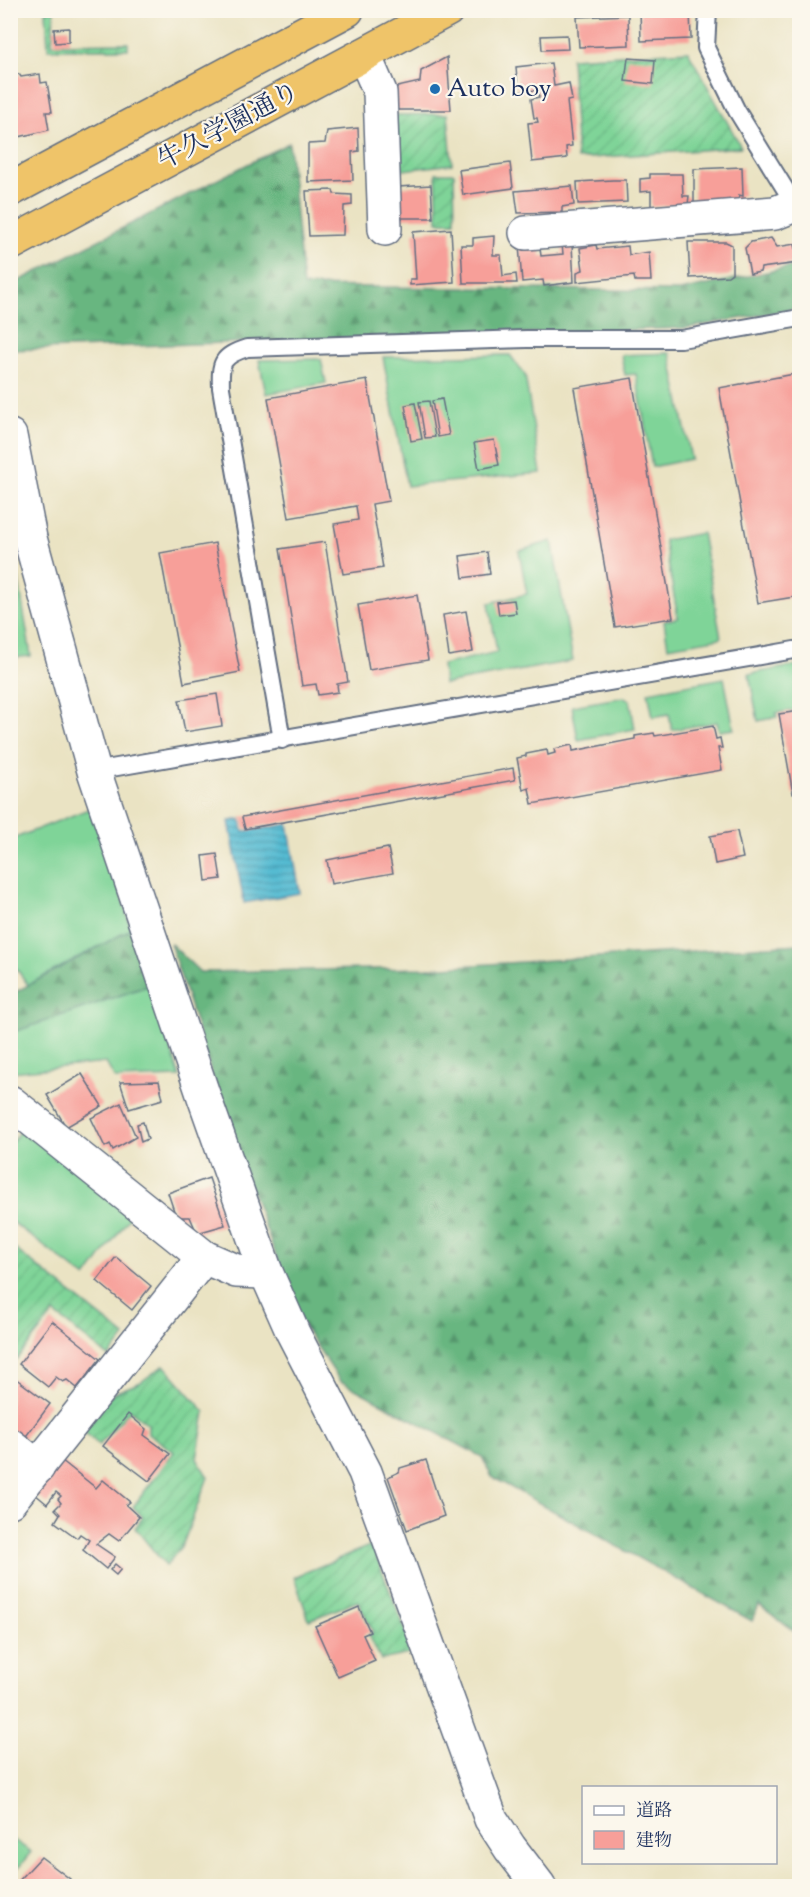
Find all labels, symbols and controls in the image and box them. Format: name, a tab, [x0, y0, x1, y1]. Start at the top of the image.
place label: Auto boy	[447, 71, 552, 108]
street label: 牛久学園通り	[151, 74, 307, 180]
marker: Auto boy	[428, 82, 442, 96]
legend	[582, 1786, 777, 1864]
text: 道路	[636, 1799, 672, 1825]
text: 建物	[636, 1829, 672, 1855]

